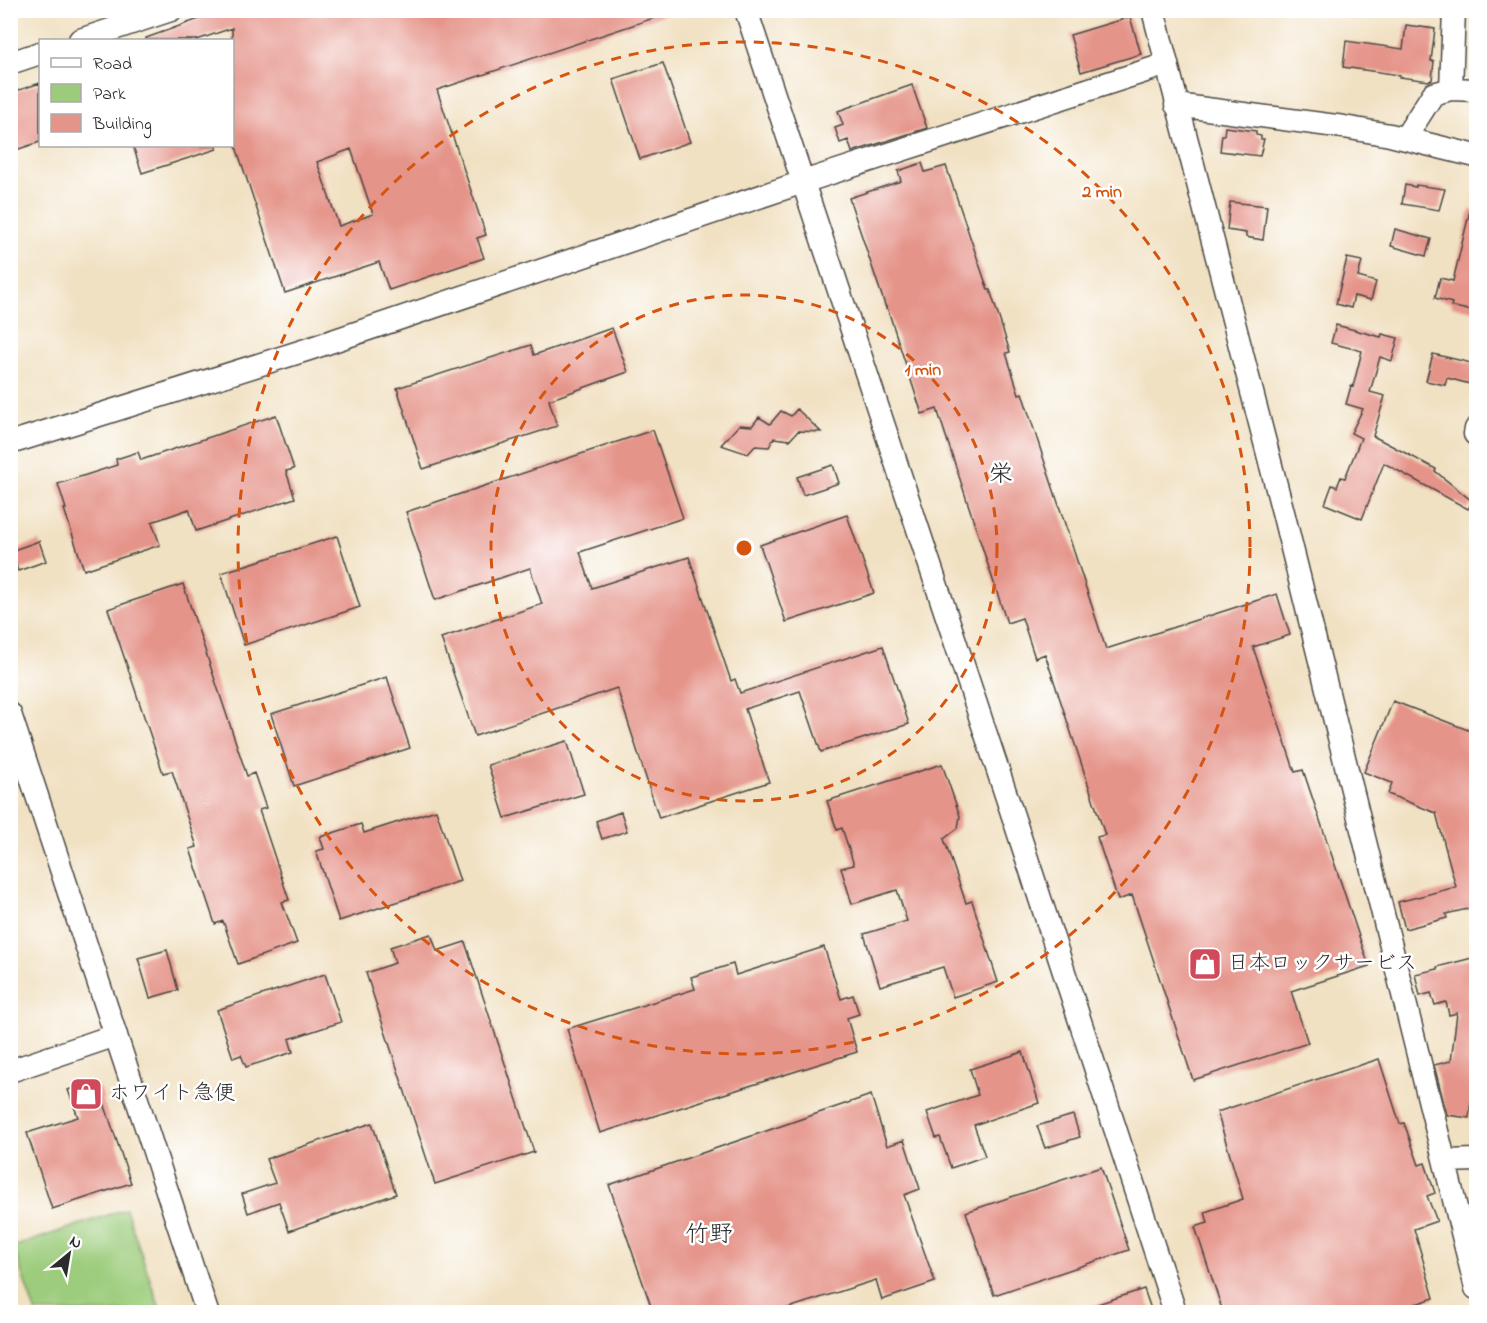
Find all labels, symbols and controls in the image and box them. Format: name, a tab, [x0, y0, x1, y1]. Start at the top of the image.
legend	[39, 39, 234, 147]
text: Road	[93, 52, 132, 78]
text: Park	[93, 82, 126, 108]
text: Building	[92, 112, 152, 139]
text: 2 min	[1081, 180, 1122, 206]
text: 1 min	[905, 358, 941, 384]
district label: 栄	[989, 458, 1013, 493]
centre of rings	[734, 538, 754, 558]
shop icon: 日本ロックサービス	[1187, 946, 1223, 982]
place label: 日本ロックサービス	[1228, 949, 1417, 979]
shop icon: ホワイト急便	[68, 1076, 104, 1112]
place label: ホワイト急便	[109, 1079, 235, 1109]
district label: 竹野	[685, 1218, 733, 1253]
north arrow	[39, 1224, 99, 1284]
text: N	[65, 1230, 86, 1256]

